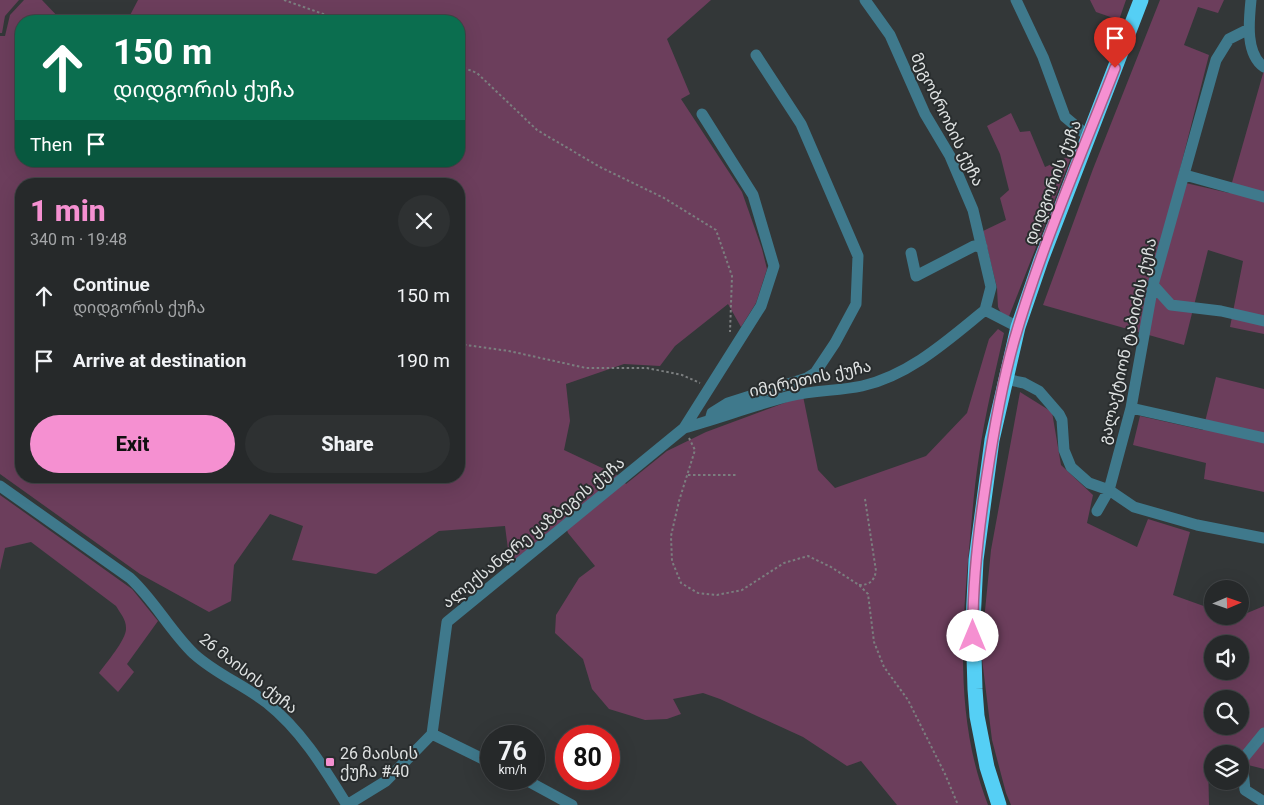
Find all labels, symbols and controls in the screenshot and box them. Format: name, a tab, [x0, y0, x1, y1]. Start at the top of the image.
pin	[1094, 17, 1136, 68]
icon: arrive	[1101, 24, 1129, 52]
text: 150 m	[113, 32, 212, 73]
icon: ahead	[30, 35, 95, 100]
street label: მეგობრობის ქუჩა	[907, 49, 988, 189]
text: დიდგორის ქუჩა	[113, 77, 295, 102]
street label: დიდგორის ქუჩა	[1020, 117, 1086, 248]
icon: arrive	[82, 130, 110, 158]
text: Then	[30, 133, 72, 156]
text: 1 min	[30, 193, 106, 228]
button: close	[398, 195, 450, 247]
text: 340 m · 19:48	[30, 230, 127, 249]
street label: გალაქტიონ ტაბიძის ქუჩა	[1094, 236, 1161, 446]
text: Continue	[73, 273, 150, 296]
icon: ahead	[30, 282, 58, 310]
text: 150 m	[397, 284, 450, 307]
text: დიდგორის ქუჩა	[73, 298, 205, 317]
icon: arrive	[30, 347, 58, 375]
text: Arrive at destination	[73, 349, 246, 372]
text: 190 m	[397, 349, 450, 372]
street label: იმერეთის ქუჩა	[747, 356, 873, 401]
button: Exit	[30, 415, 235, 473]
button: Share	[245, 415, 450, 473]
street label: ალექსანდრე ყაზბეგის ქუჩა	[438, 453, 629, 613]
north arrow	[1204, 580, 1249, 625]
map controls	[1204, 580, 1249, 790]
position arrow	[946, 609, 998, 661]
street label: 26 მაისის ქუჩა	[196, 629, 302, 718]
button: sound	[1204, 635, 1249, 680]
button: search	[1204, 690, 1249, 735]
speed limit sign: 80	[555, 725, 620, 790]
text: 76	[498, 737, 527, 766]
place label: 26 მაისის ქუჩა #40	[340, 744, 418, 781]
button: layers	[1204, 745, 1249, 790]
marker: 26 მაისის ქუჩა #40	[324, 756, 336, 768]
text: km/h	[498, 763, 527, 777]

